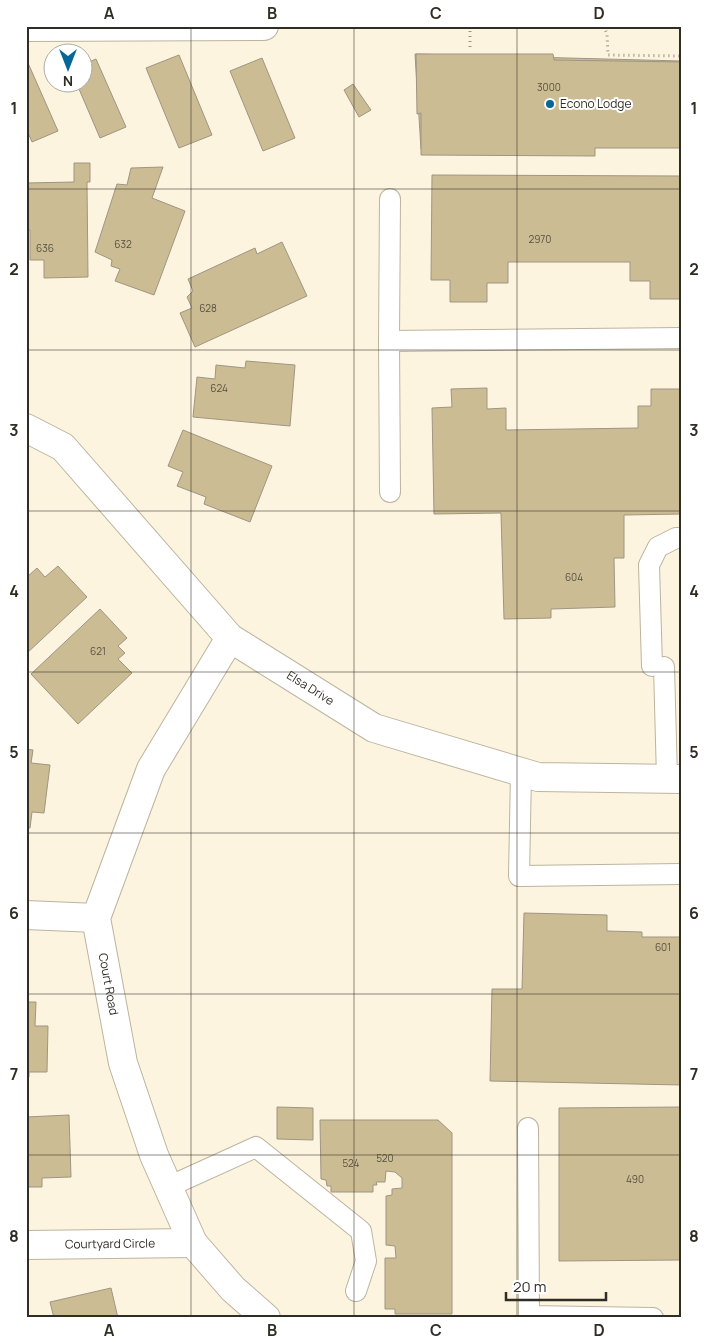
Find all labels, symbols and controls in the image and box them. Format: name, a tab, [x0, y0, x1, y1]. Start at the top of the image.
text: A	[104, 2, 115, 24]
text: B	[267, 2, 277, 24]
text: C	[430, 2, 442, 24]
text: D	[593, 2, 605, 24]
north arrow	[42, 42, 92, 92]
text: N	[63, 72, 73, 91]
house number: 3000	[537, 80, 561, 94]
place label: Econo Lodge	[560, 95, 631, 112]
text: 1	[10, 97, 18, 119]
text: 1	[690, 97, 698, 119]
marker: Econo Lodge	[544, 98, 556, 110]
house number: 2970	[529, 232, 551, 246]
house number: 632	[114, 237, 132, 251]
house number: 636	[36, 241, 54, 255]
text: 2	[9, 258, 19, 280]
text: 2	[689, 258, 699, 280]
house number: 628	[199, 301, 217, 315]
house number: 624	[210, 381, 228, 395]
text: 3	[9, 419, 19, 441]
text: 3	[689, 419, 699, 441]
house number: 604	[565, 570, 583, 584]
text: 4	[9, 580, 19, 602]
text: 4	[689, 580, 699, 602]
house number: 621	[90, 644, 106, 658]
street label: Elsa Drive	[284, 666, 338, 709]
text: 5	[9, 741, 19, 763]
text: 5	[689, 741, 699, 763]
text: 6	[9, 902, 19, 924]
text: 6	[689, 902, 699, 924]
house number: 601	[655, 940, 671, 954]
street label: Court Road	[95, 952, 123, 1016]
text: 7	[10, 1063, 18, 1085]
text: 7	[690, 1063, 698, 1085]
house number: 520	[376, 1151, 394, 1165]
house number: 524	[343, 1156, 360, 1170]
house number: 490	[626, 1172, 644, 1186]
text: 8	[9, 1225, 19, 1247]
text: 8	[689, 1225, 699, 1247]
street label: Courtyard Circle	[65, 1234, 155, 1253]
scale bar	[506, 1269, 606, 1301]
text: 20 m	[513, 1276, 546, 1297]
text: A	[104, 1319, 115, 1341]
text: B	[267, 1319, 277, 1341]
text: C	[430, 1319, 442, 1341]
text: D	[593, 1319, 605, 1341]

